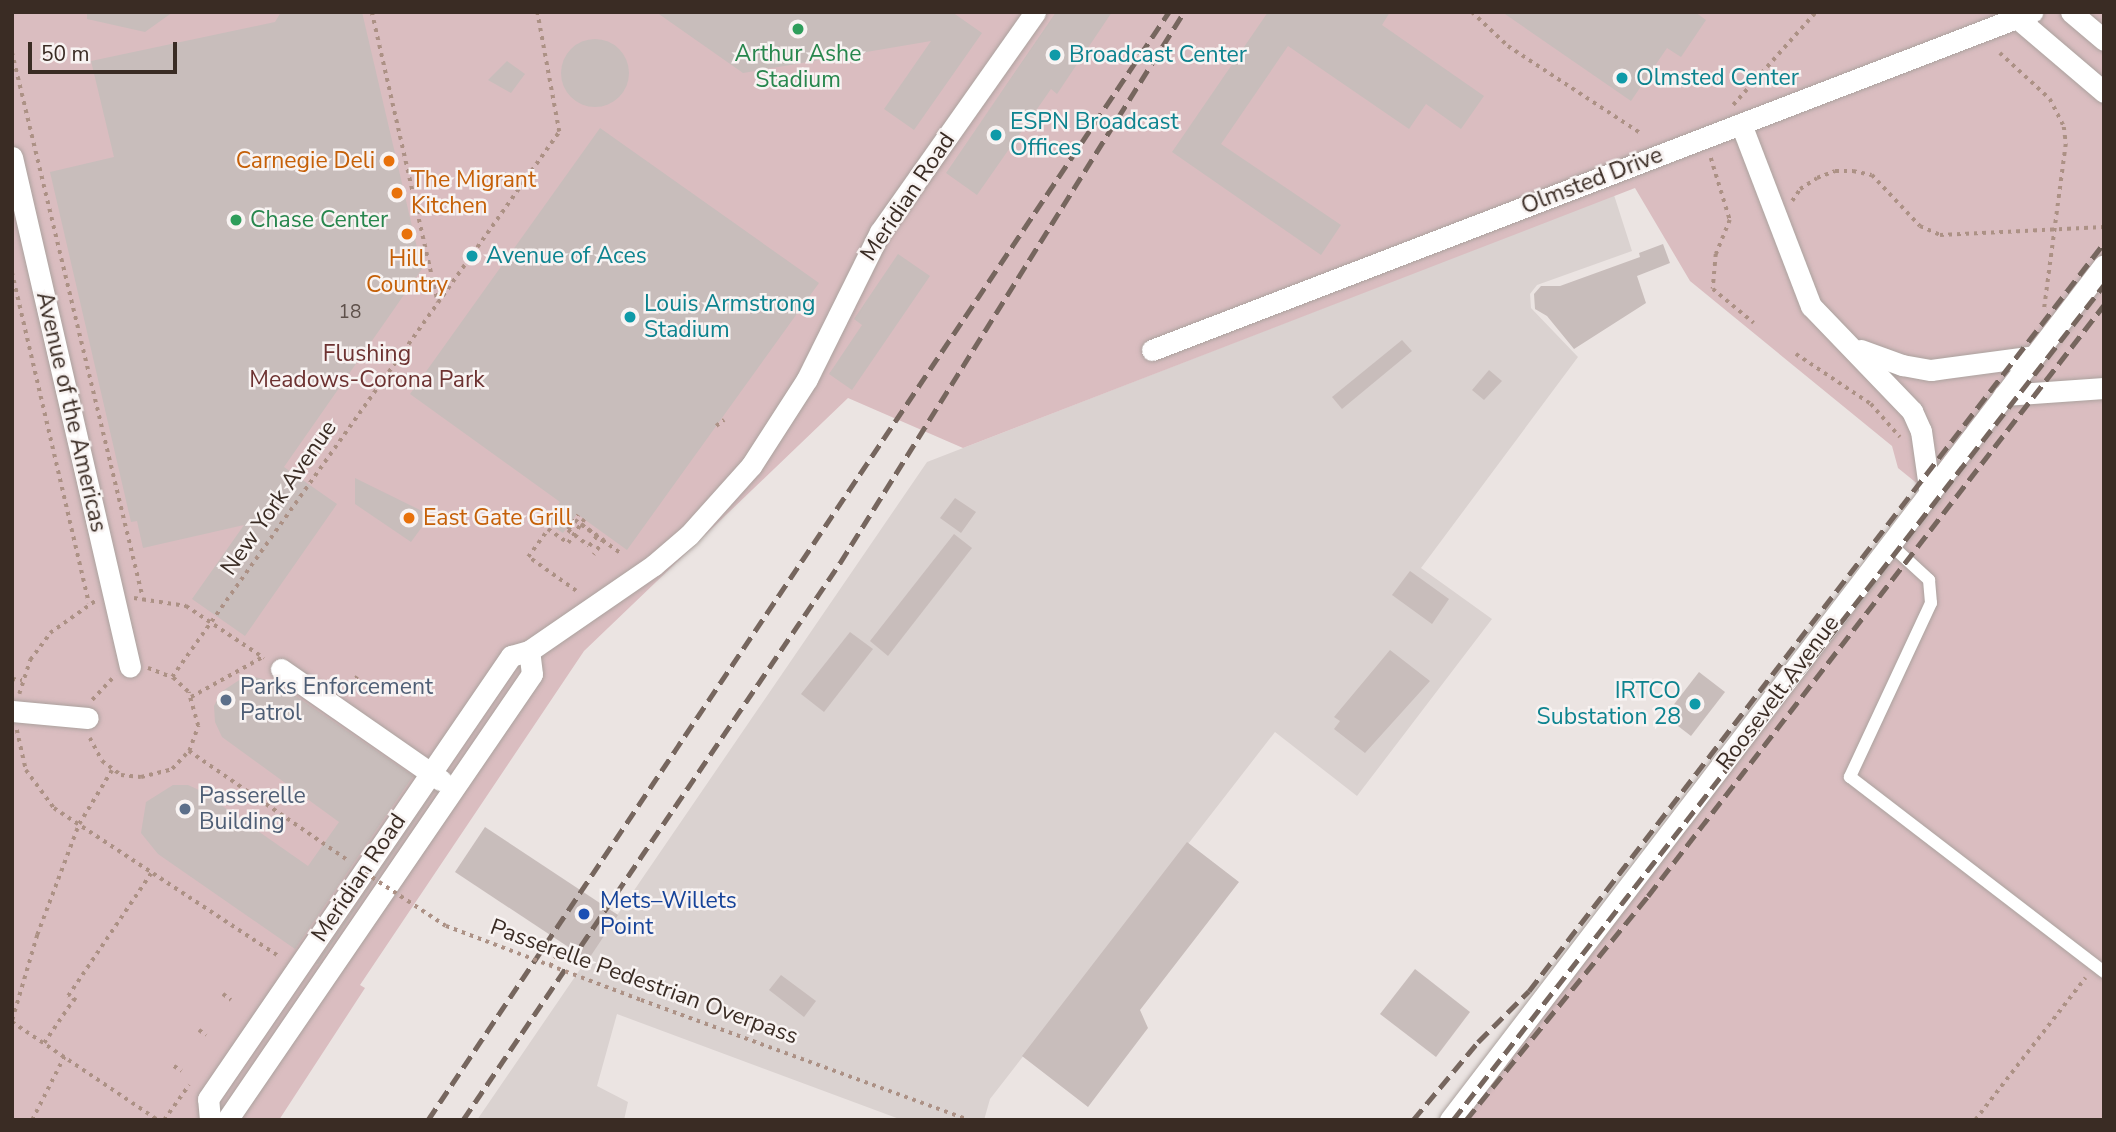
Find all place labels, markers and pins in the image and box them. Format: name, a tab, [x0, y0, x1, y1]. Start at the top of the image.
marker: Arthur Ashe Stadium	[790, 21, 806, 37]
place label: Arthur Ashe Stadium	[735, 40, 861, 94]
place label: Broadcast Center	[1069, 41, 1247, 69]
marker: Broadcast Center	[1047, 47, 1063, 63]
place label: Olmsted Center	[1636, 64, 1799, 92]
marker: Olmsted Center	[1614, 70, 1630, 86]
place label: ESPN Broadcast Offices	[1010, 108, 1179, 162]
marker: ESPN Broadcast Offices	[988, 127, 1004, 143]
place label: Carnegie Deli	[236, 147, 375, 175]
marker: Carnegie Deli	[381, 153, 397, 169]
place label: The Migrant Kitchen	[411, 166, 536, 220]
marker: The Migrant Kitchen	[389, 185, 405, 201]
place label: Chase Center	[250, 206, 388, 234]
marker: Chase Center	[228, 212, 244, 228]
marker: Hill Country	[399, 226, 415, 242]
place label: Avenue of Aces	[486, 242, 647, 270]
place label: Hill Country	[366, 245, 448, 299]
marker: Avenue of Aces	[464, 248, 480, 264]
place label: Louis Armstrong Stadium	[644, 290, 815, 344]
marker: Louis Armstrong Stadium	[622, 309, 638, 325]
place label: East Gate Grill	[423, 504, 572, 532]
marker: East Gate Grill	[401, 510, 417, 526]
place label: Parks Enforcement Patrol	[240, 673, 433, 727]
place label: IRTCO Substation 28	[1537, 677, 1681, 731]
marker: Parks Enforcement Patrol	[218, 692, 234, 708]
marker: IRTCO Substation 28	[1687, 696, 1703, 712]
place label: Passerelle Building	[199, 782, 306, 836]
marker: Passerelle Building	[177, 801, 193, 817]
place label: Mets–Willets Point	[600, 887, 737, 941]
marker: Mets–Willets Point	[574, 904, 594, 924]

